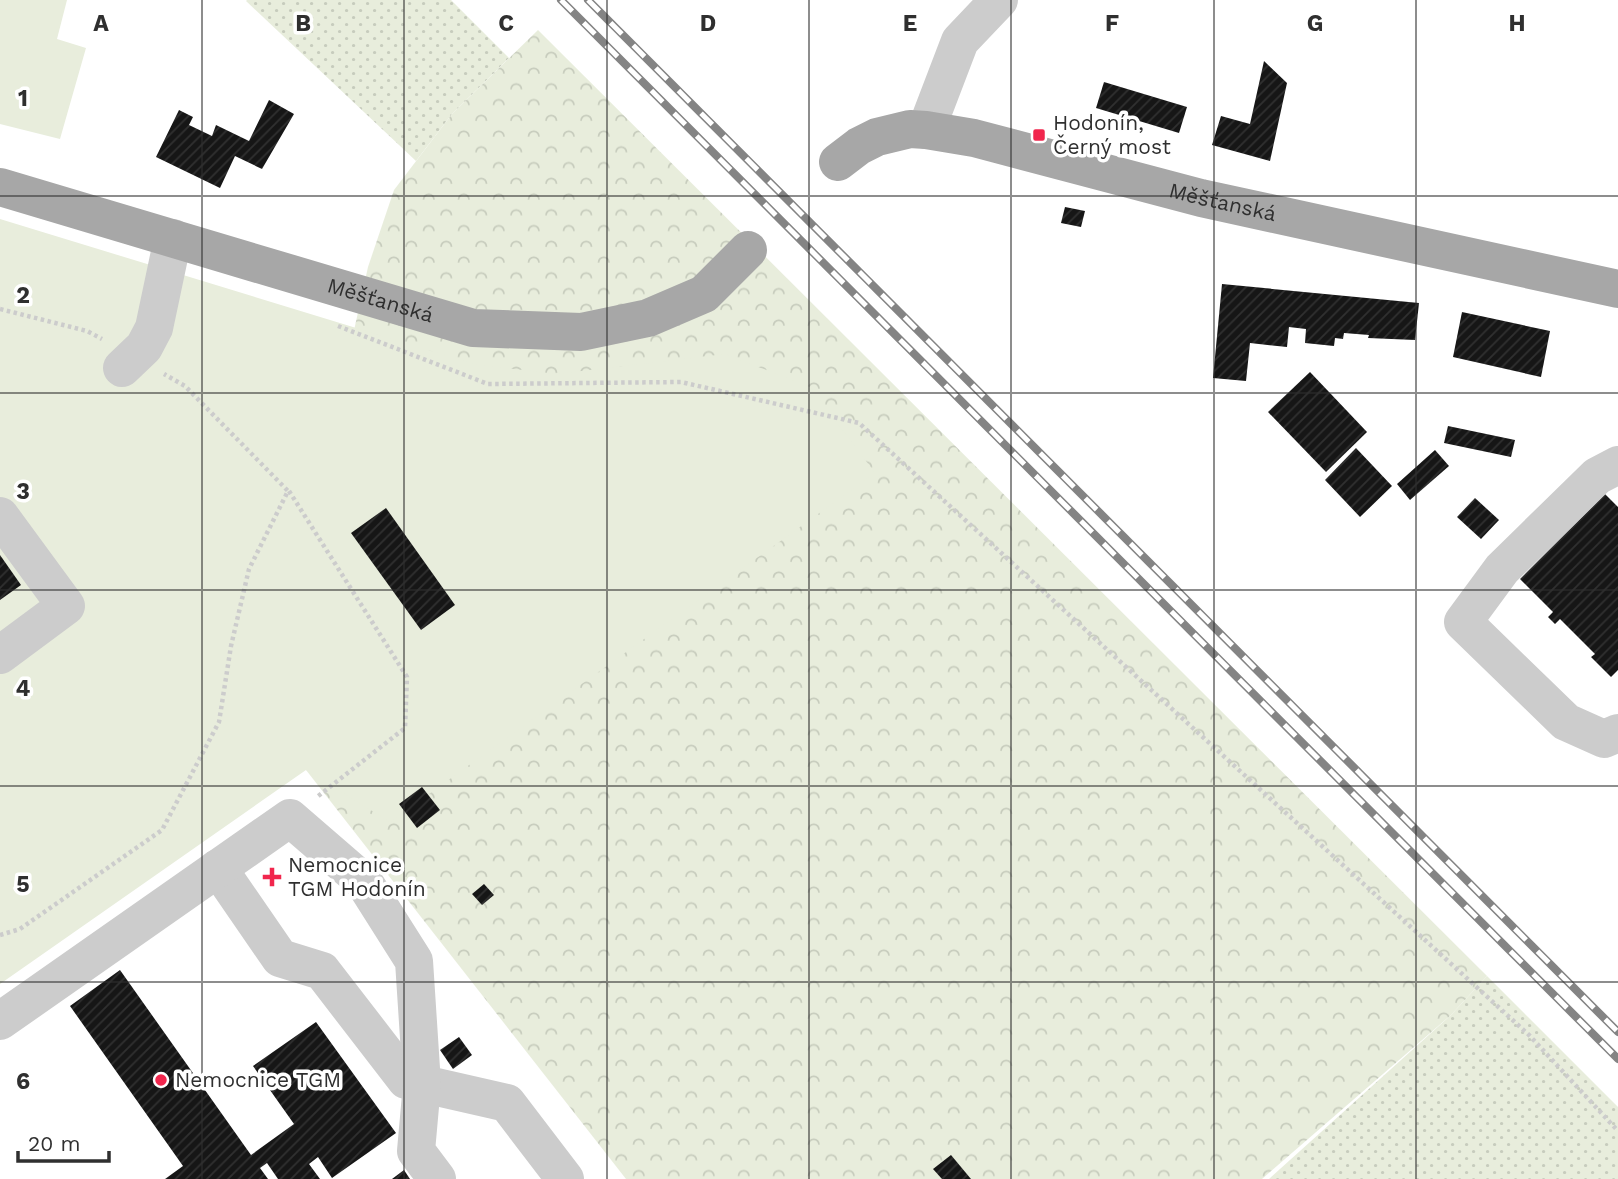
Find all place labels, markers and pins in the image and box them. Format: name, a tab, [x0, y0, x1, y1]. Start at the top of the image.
place label: Hodonín, Černý most	[1053, 110, 1171, 159]
marker: Hodonín, Černý most	[1031, 127, 1047, 143]
place label: Nemocnice TGM Hodonín	[288, 852, 426, 901]
marker: Nemocnice TGM Hodonín	[262, 867, 282, 887]
place label: Nemocnice TGM	[175, 1067, 341, 1092]
marker: Nemocnice TGM	[153, 1072, 169, 1088]

